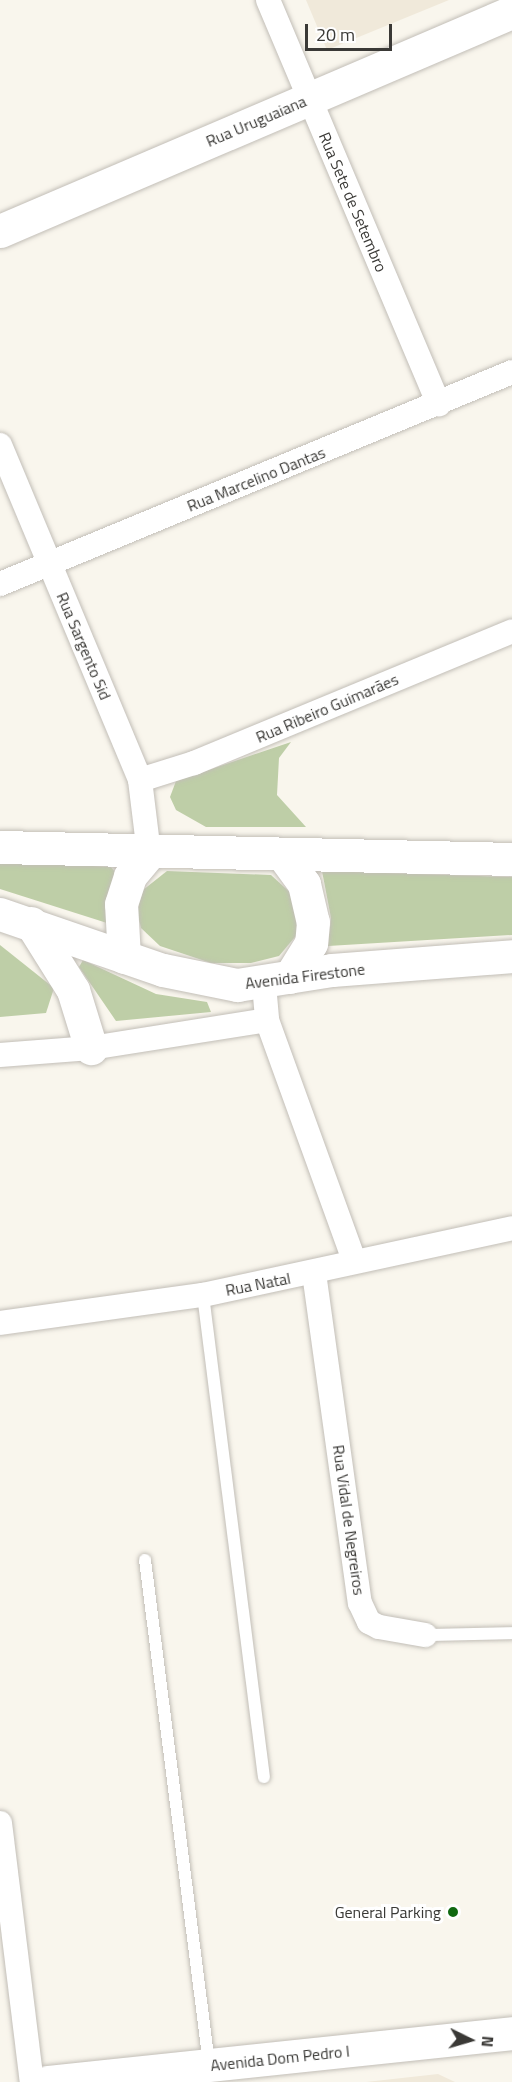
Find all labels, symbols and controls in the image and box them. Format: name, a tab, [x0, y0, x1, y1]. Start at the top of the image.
scale bar	[308, 12, 395, 50]
text: 20 m	[316, 21, 355, 48]
street label: Rua Uruguaiana	[203, 91, 309, 151]
street label: Rua Sete de Setembro	[315, 129, 391, 275]
street label: Rua Marcelino Dantas	[184, 443, 328, 515]
street label: Rua Sargento Sid	[53, 589, 115, 703]
street label: Rua Ribeiro Guimarães	[253, 669, 401, 747]
street label: Avenida Firestone	[244, 959, 366, 993]
street label: Rua Natal	[224, 1268, 292, 1300]
street label: Rua Vidal de Negreiros	[329, 1444, 369, 1596]
place label: General Parking	[335, 1902, 441, 1922]
marker: General Parking	[446, 1905, 460, 1919]
north arrow	[440, 2010, 500, 2070]
text: N	[475, 2035, 500, 2048]
street label: Avenida Dom Pedro I	[209, 2041, 351, 2075]

